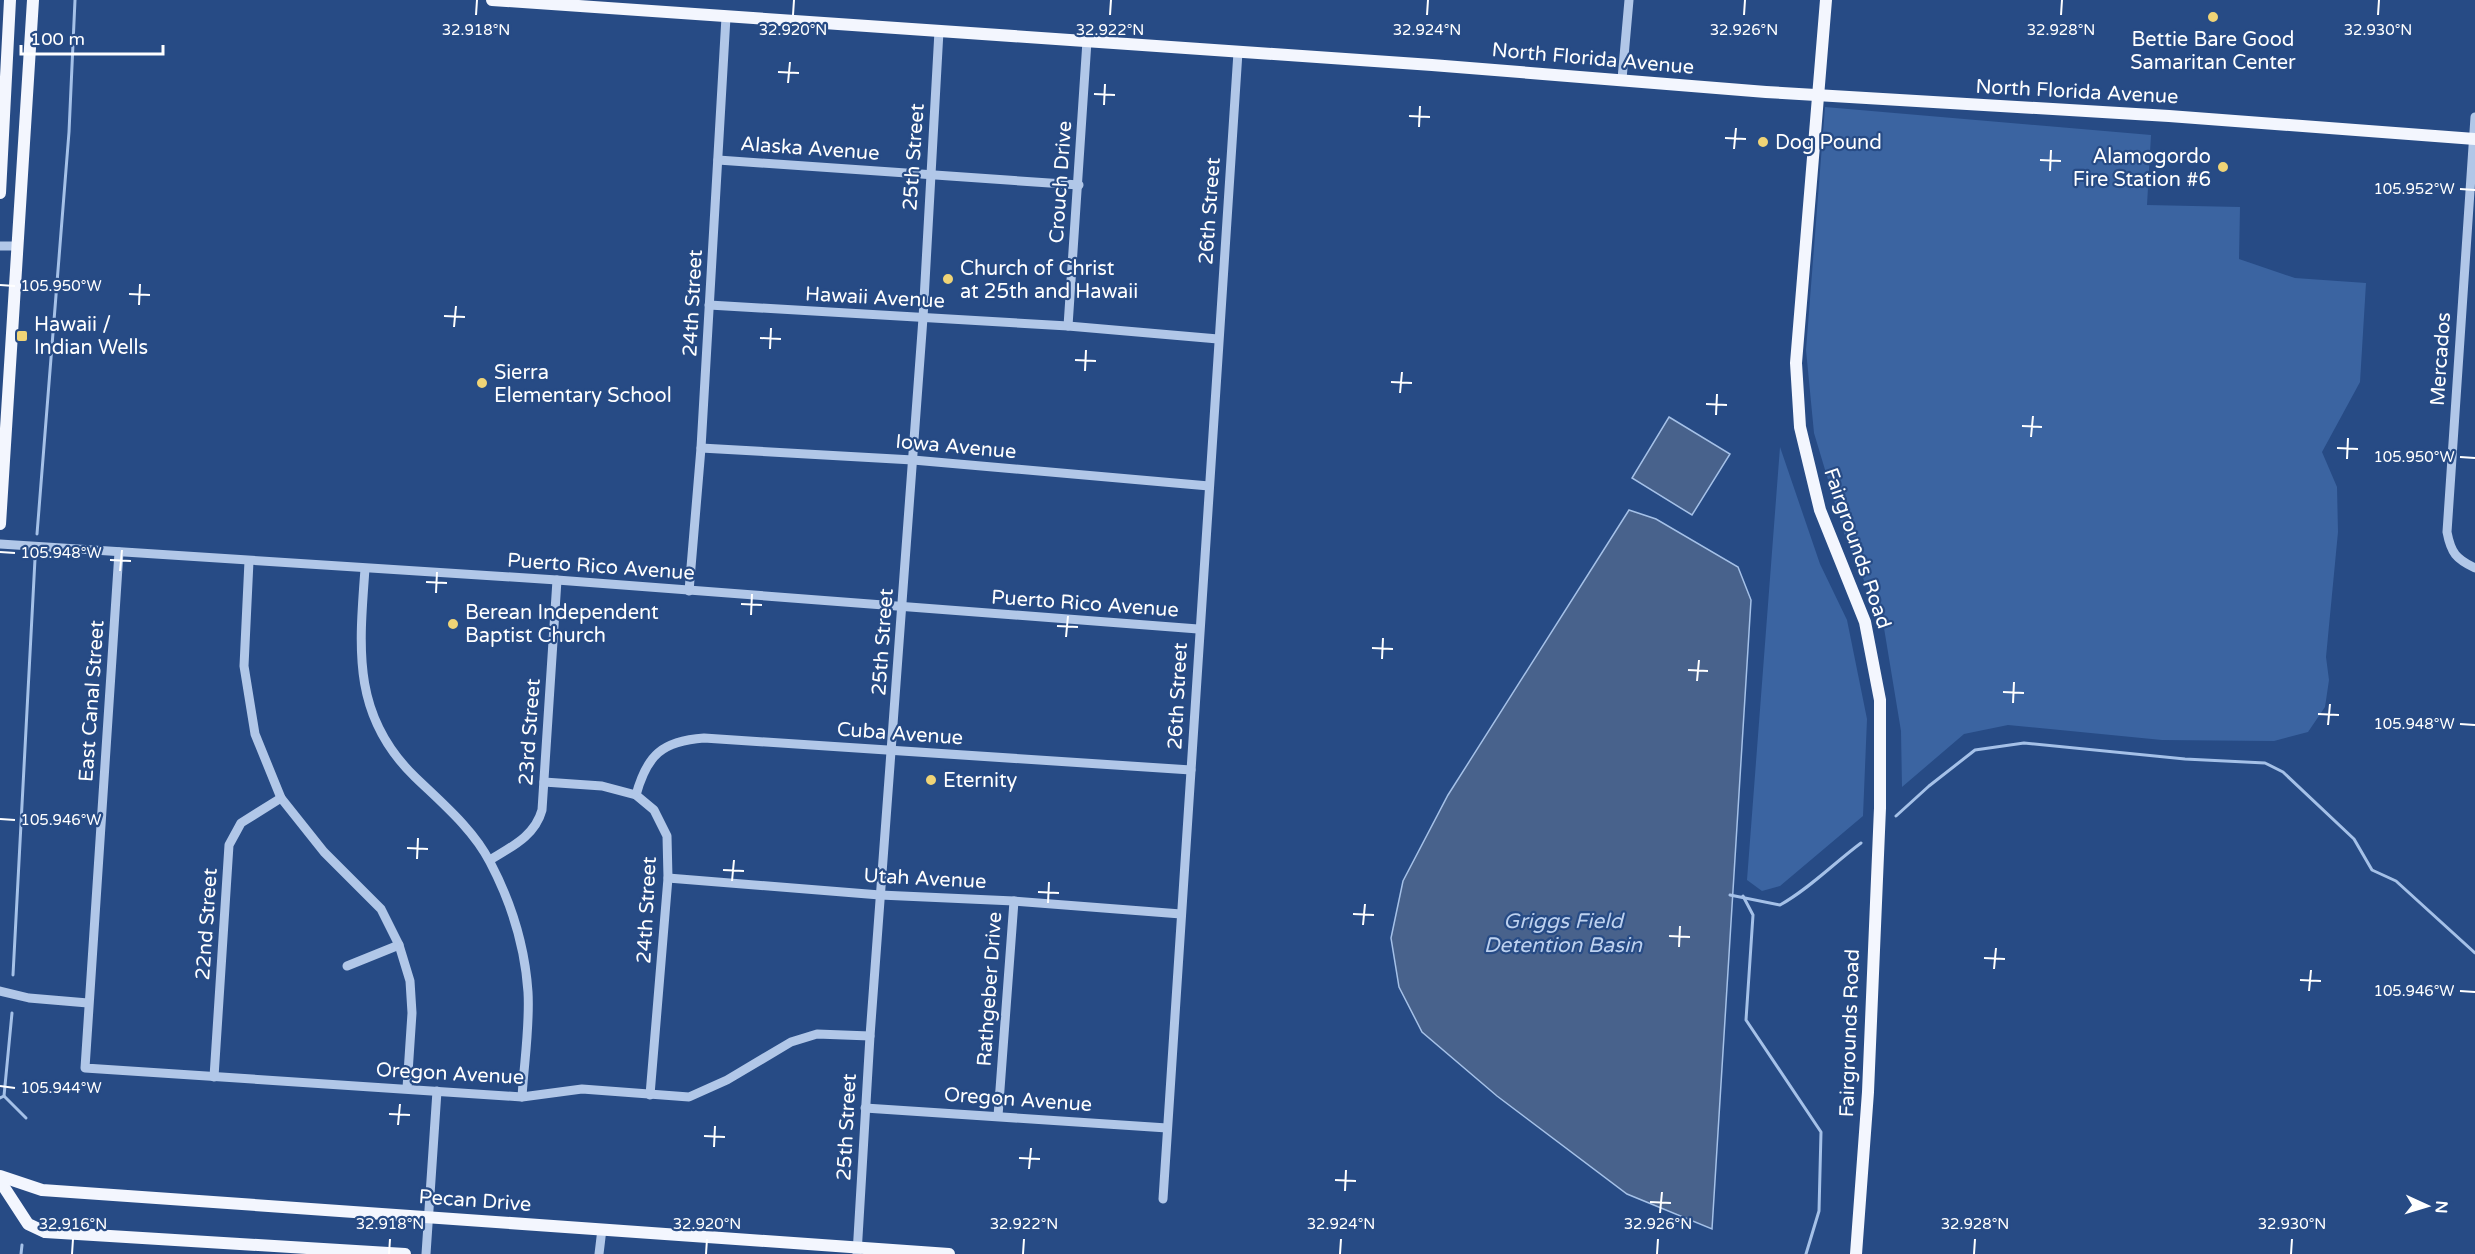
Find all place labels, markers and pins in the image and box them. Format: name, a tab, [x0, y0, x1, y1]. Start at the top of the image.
marker: Bettie Bare Good Samaritan Center	[2206, 10, 2220, 24]
place label: Bettie Bare Good Samaritan Center	[2130, 28, 2296, 75]
place label: Dog Pound	[1775, 131, 1882, 155]
marker: Dog Pound	[1756, 135, 1770, 149]
place label: Alamogordo Fire Station #6	[2073, 145, 2211, 192]
marker: Alamogordo Fire Station #6	[2216, 160, 2230, 174]
place label: Church of Christ at 25th and Hawaii	[960, 257, 1138, 304]
marker: Church of Christ at 25th and Hawaii	[941, 272, 955, 286]
place label: Hawaii / Indian Wells	[34, 313, 148, 360]
marker: Hawaii / Indian Wells	[15, 329, 29, 343]
place label: Sierra Elementary School	[494, 361, 672, 408]
marker: Sierra Elementary School	[475, 376, 489, 390]
place label: Berean Independent Baptist Church	[465, 601, 659, 648]
marker: Berean Independent Baptist Church	[446, 617, 460, 631]
place label: Eternity	[943, 769, 1018, 793]
marker: Eternity	[924, 773, 938, 787]

